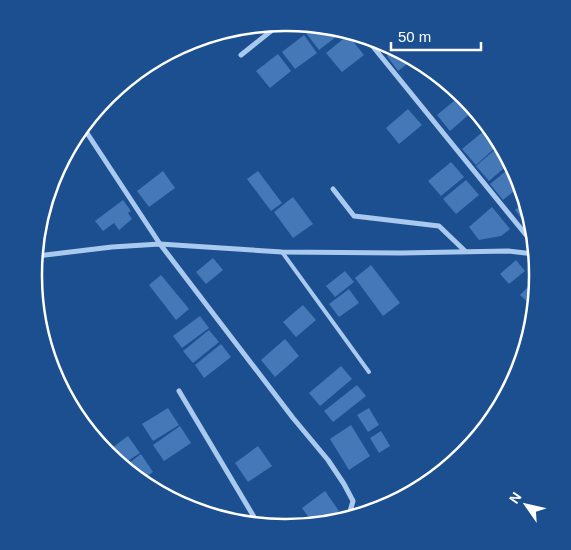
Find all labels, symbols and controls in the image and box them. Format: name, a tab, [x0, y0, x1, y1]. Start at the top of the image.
scale bar	[391, 20, 481, 52]
text: 50 m	[398, 28, 431, 45]
north arrow	[501, 480, 551, 530]
text: N	[506, 489, 525, 506]

